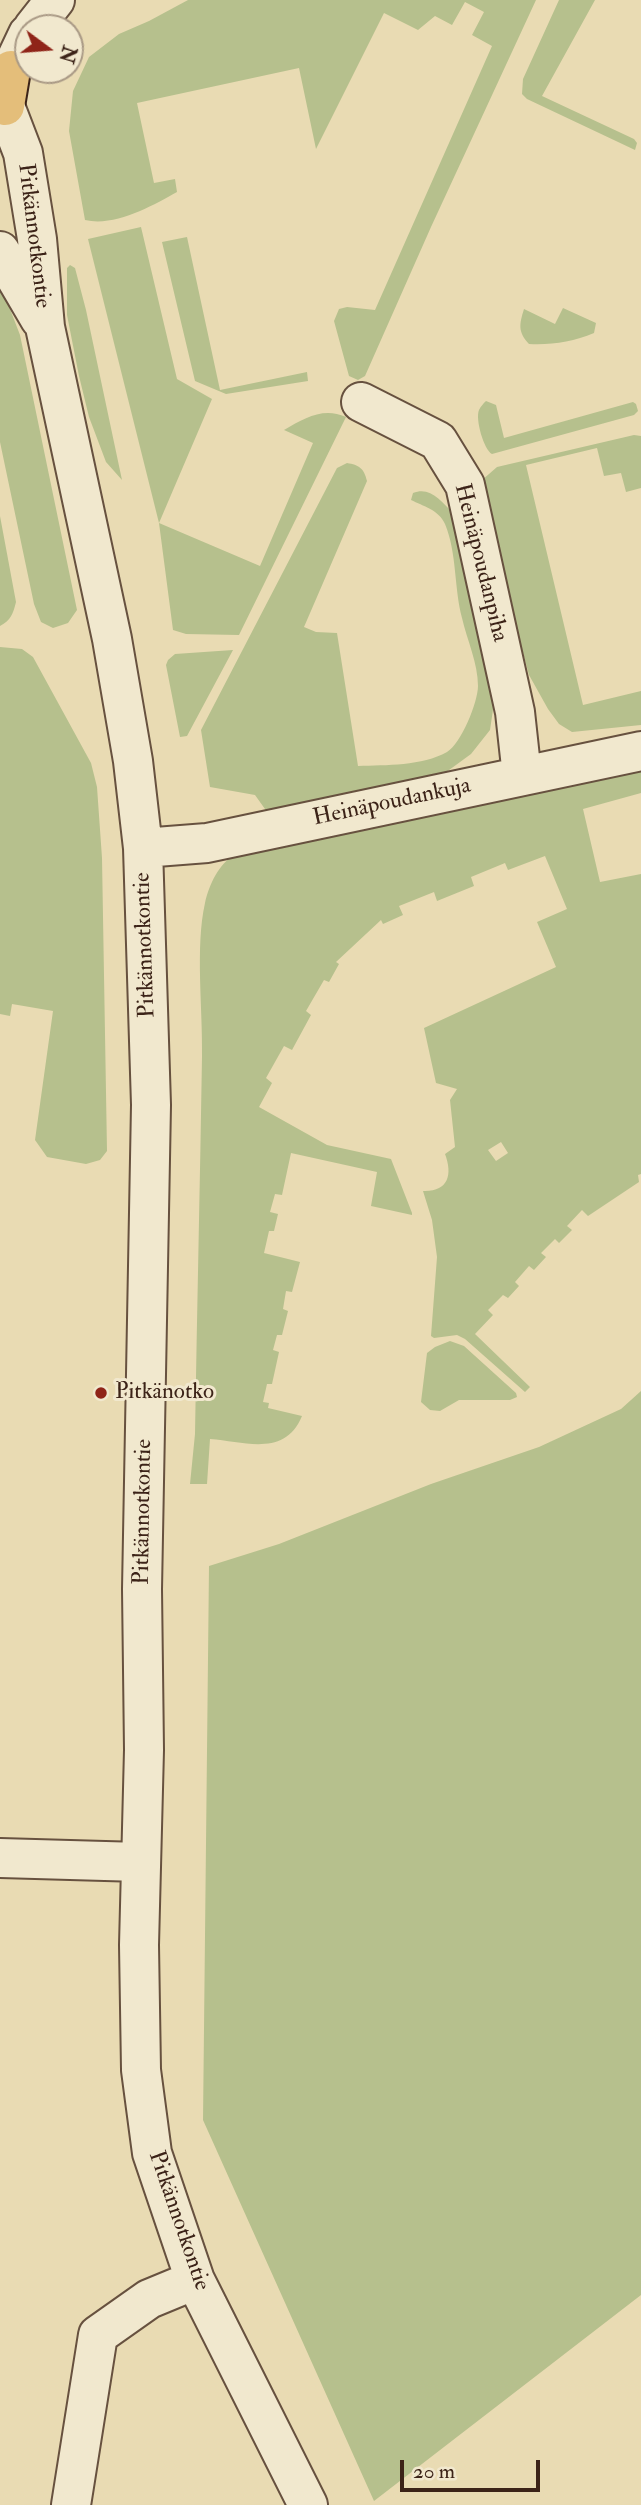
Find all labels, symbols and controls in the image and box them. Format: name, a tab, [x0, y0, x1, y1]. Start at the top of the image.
north arrow	[14, 14, 84, 84]
text: N	[53, 43, 81, 66]
street label: Pitkännotkontie	[10, 162, 56, 310]
street label: Heinäpoudanpiha	[447, 481, 513, 645]
street label: Heinäpoudankuja	[311, 773, 473, 833]
street label: Pitkännotkontie	[130, 872, 162, 1018]
place label: Pitkänotko	[115, 1379, 214, 1407]
marker: Pitkänotko	[93, 1385, 109, 1401]
street label: Pitkännotkontie	[129, 1439, 159, 1585]
street label: Pitkännotkontie	[141, 2148, 215, 2294]
scale bar	[403, 2446, 543, 2490]
text: 20 m	[413, 2458, 455, 2485]

